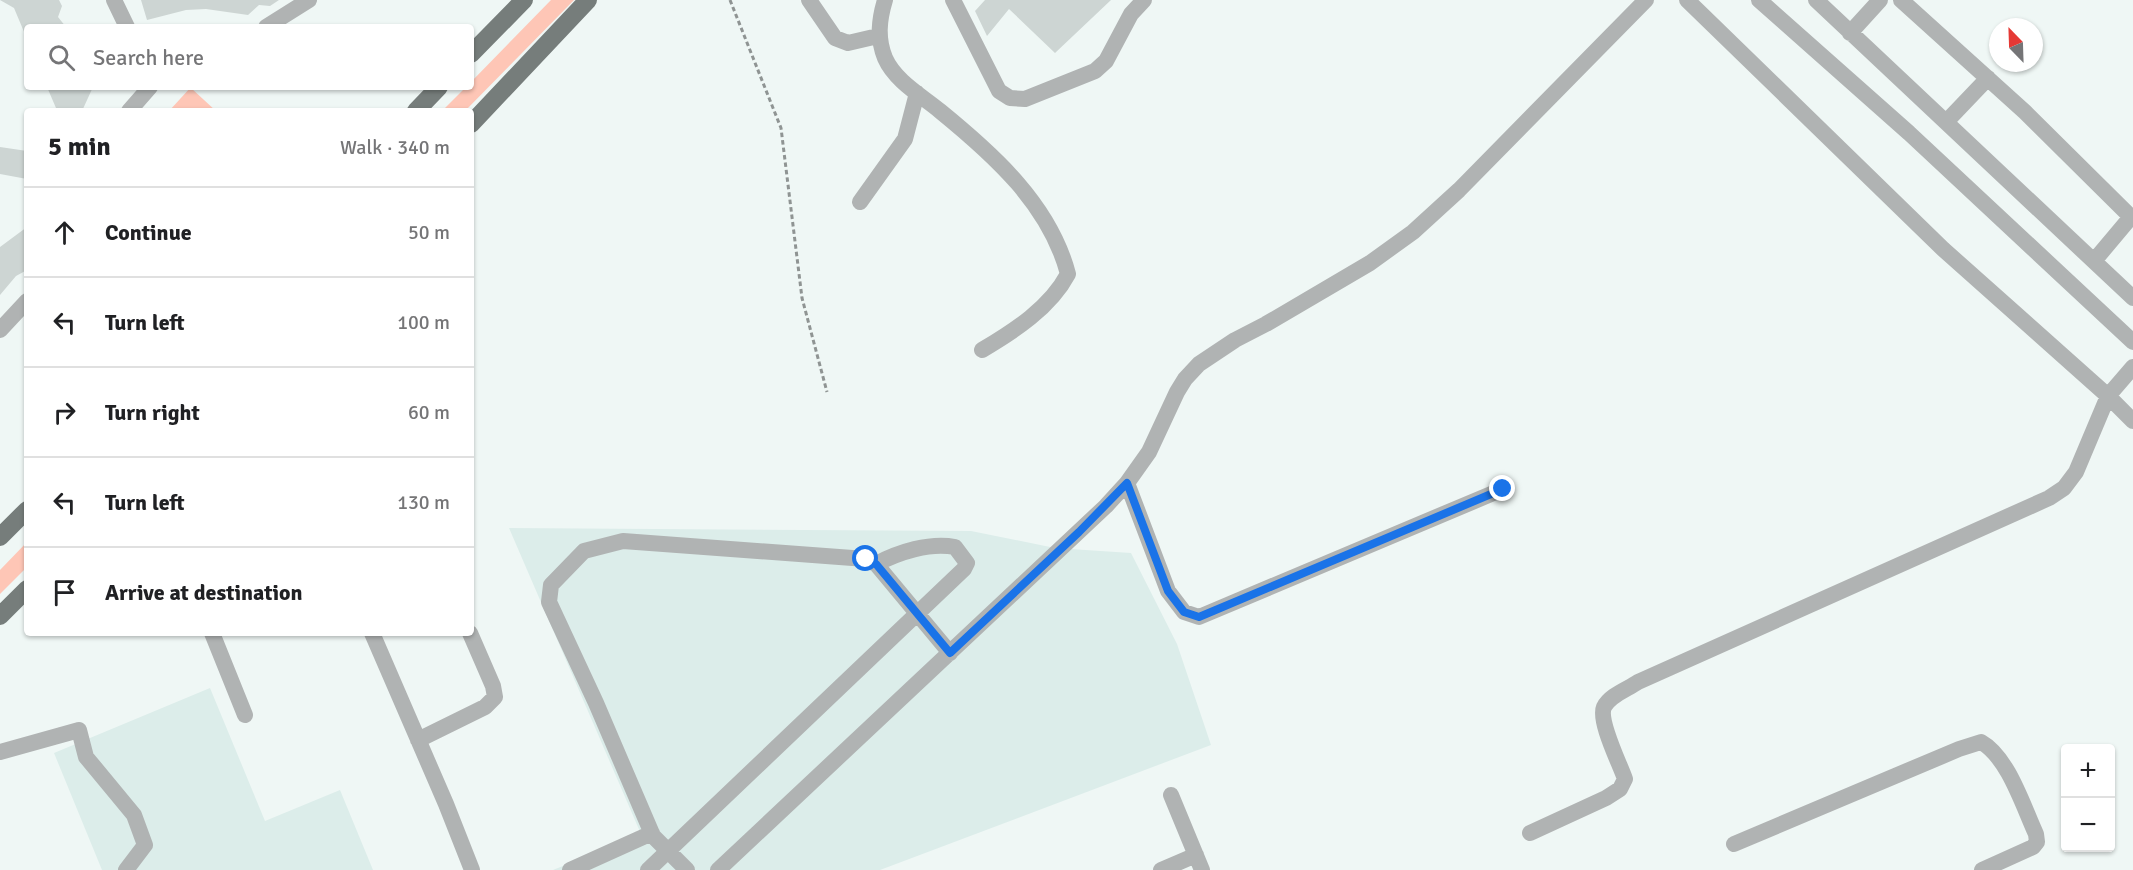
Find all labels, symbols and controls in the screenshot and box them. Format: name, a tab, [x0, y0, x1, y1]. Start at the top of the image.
north arrow	[1989, 18, 2043, 72]
search box	[24, 24, 474, 90]
icon: search	[45, 41, 78, 74]
text: Search here	[93, 44, 204, 71]
text: 5 min	[48, 131, 111, 163]
text: Walk · 340 m	[340, 135, 450, 160]
icon: ahead	[48, 216, 81, 249]
text: Continue	[105, 219, 192, 246]
text: 50 m	[408, 220, 450, 245]
icon: left	[48, 306, 81, 339]
text: Turn left	[105, 309, 185, 336]
text: 100 m	[397, 310, 450, 335]
icon: right	[48, 396, 81, 429]
text: Turn right	[105, 399, 200, 426]
text: 60 m	[408, 400, 450, 425]
route end	[1489, 475, 1515, 501]
icon: left	[48, 486, 81, 519]
text: Turn left	[105, 489, 185, 516]
text: 130 m	[397, 490, 450, 515]
route start	[852, 545, 878, 571]
icon: arrive	[48, 576, 81, 609]
text: Arrive at destination	[105, 579, 302, 606]
map controls	[2061, 744, 2115, 852]
button: +	[2061, 744, 2115, 798]
button: −	[2061, 798, 2115, 852]

